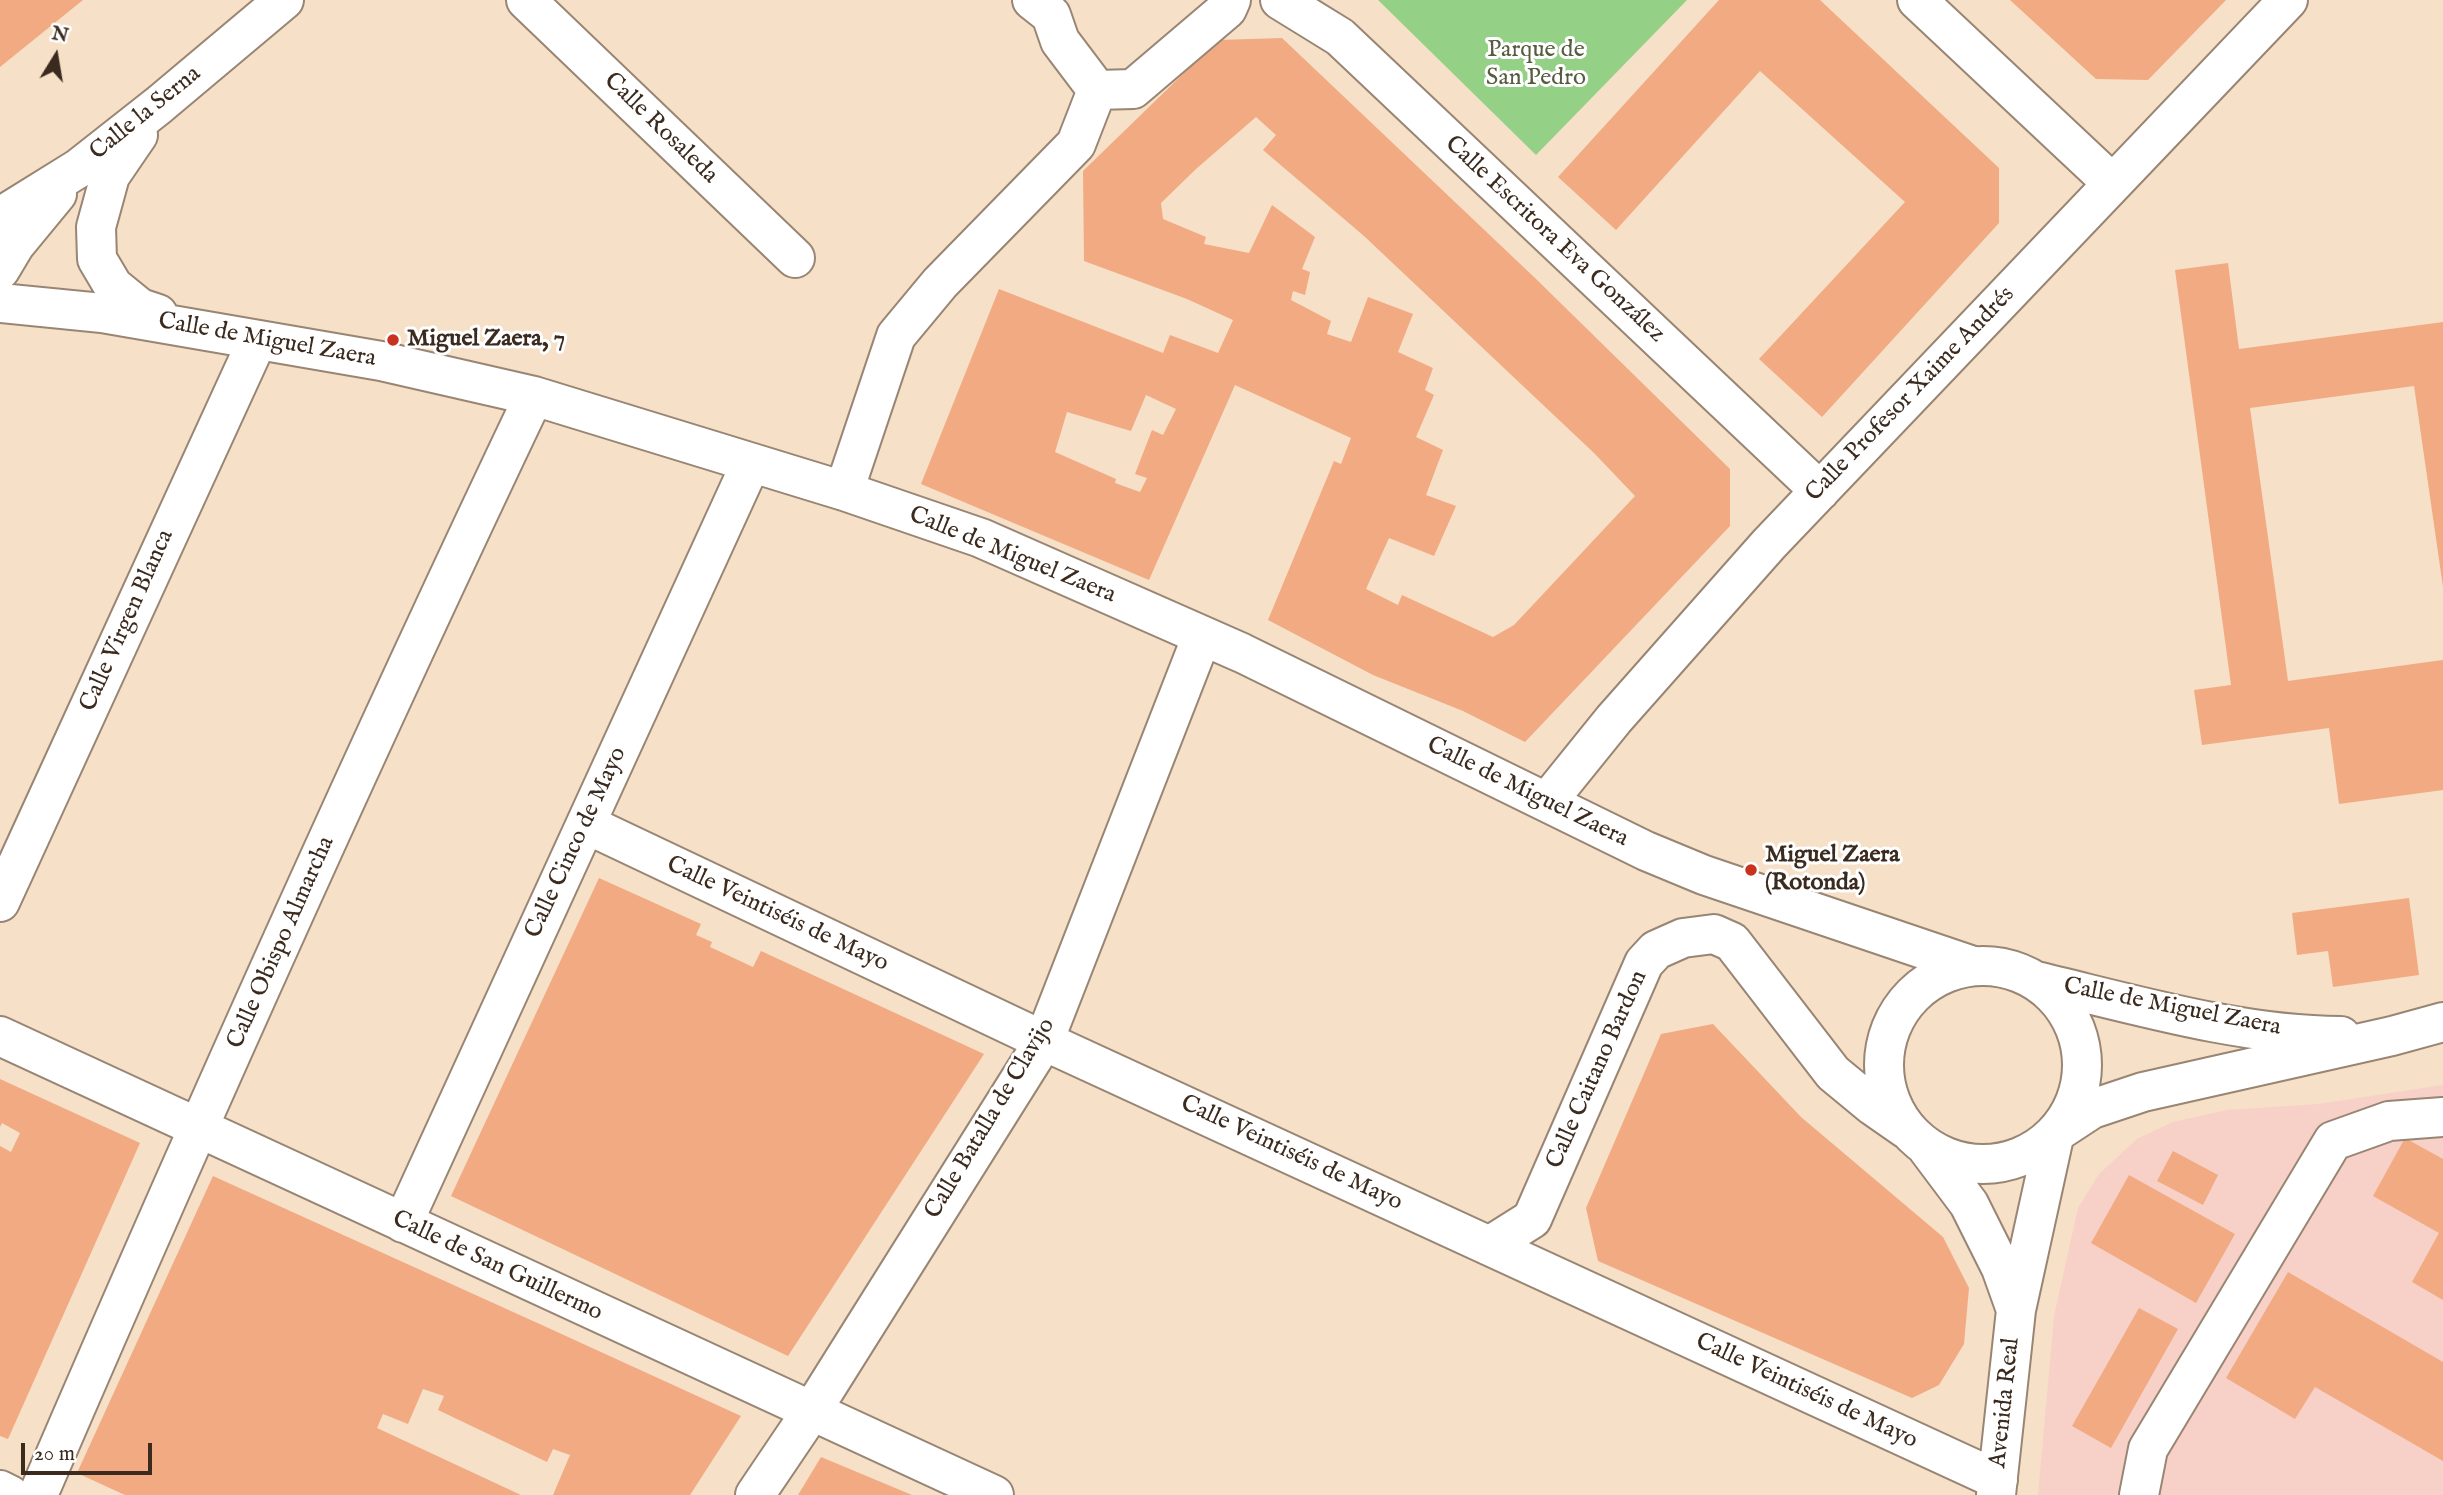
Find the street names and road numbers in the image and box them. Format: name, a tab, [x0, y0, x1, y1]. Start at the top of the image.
street label: Calle la Serna	[85, 61, 207, 167]
street label: Calle Rosaleda	[597, 67, 723, 191]
street label: Calle Escritora Eva González	[1438, 131, 1670, 349]
street label: Calle Profesor Xaime Andrés	[1800, 281, 2022, 509]
street label: Calle de Miguel Zaera	[156, 308, 378, 374]
street label: Calle de Miguel Zaera	[904, 501, 1120, 611]
street label: Calle Virgen Blanca	[75, 526, 181, 716]
street label: Calle de Miguel Zaera	[1422, 732, 1632, 854]
street label: Calle Cinco de Mayo	[520, 743, 634, 943]
street label: Calle Obispo Almarcha	[222, 832, 342, 1054]
street label: Calle Veintiséis de Mayo	[661, 851, 893, 979]
street label: Calle Caitano Bardon	[1541, 967, 1655, 1173]
street label: Calle de Miguel Zaera	[2061, 973, 2283, 1043]
street label: Calle Batalla de Clavijo	[920, 1013, 1062, 1225]
street label: Calle Veintiséis de Mayo	[1175, 1090, 1407, 1218]
street label: Calle de San Guillermo	[387, 1206, 607, 1328]
street label: Calle Veintiséis de Mayo	[1690, 1328, 1922, 1456]
street label: Avenida Real	[1985, 1336, 2027, 1470]

